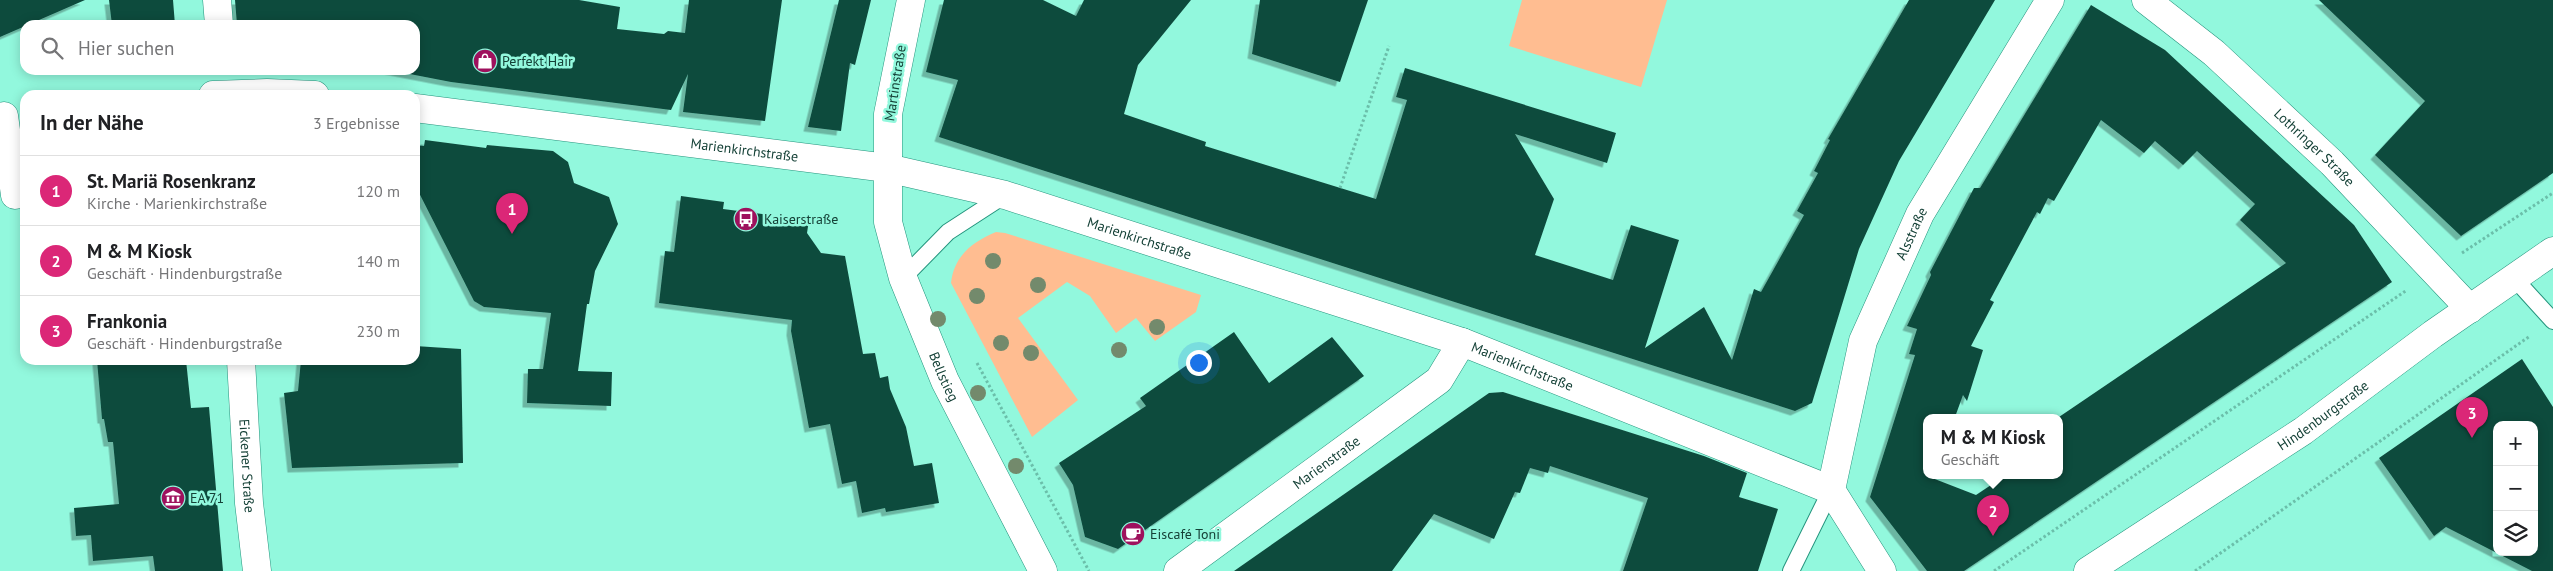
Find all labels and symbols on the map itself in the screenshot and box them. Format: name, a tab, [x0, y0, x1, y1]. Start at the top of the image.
street label: Martinstraße	[880, 44, 910, 122]
shop icon: Perfekt Hair	[472, 48, 498, 74]
place label: Perfekt Hair	[502, 52, 573, 70]
street label: Lothringer Straße	[2270, 105, 2358, 190]
street label: Marienkirchstraße	[689, 134, 799, 166]
pin: 1	[496, 193, 528, 234]
street label: Alsstraße	[1892, 204, 1931, 263]
bus stop icon: Kaiserstraße	[733, 206, 759, 232]
place label: Kaiserstraße	[764, 210, 838, 228]
street label: Marienkirchstraße	[1085, 213, 1194, 263]
street label: Marienkirchstraße	[1469, 338, 1576, 395]
street label: Bellstieg	[925, 349, 963, 404]
your location	[1186, 350, 1212, 376]
street label: Hindenburgstraße	[2274, 376, 2372, 454]
pin: 3	[2456, 397, 2488, 438]
street label: Eickener Straße	[235, 418, 259, 514]
street label: Marienstraße	[1289, 432, 1364, 493]
museum icon: EA 71	[160, 485, 186, 511]
place label: EA 71	[190, 489, 224, 507]
pin: 2	[1977, 495, 2009, 536]
cafe icon: Eiscafé Toni	[1120, 521, 1146, 547]
place label: Eiscafé Toni	[1150, 525, 1220, 543]

